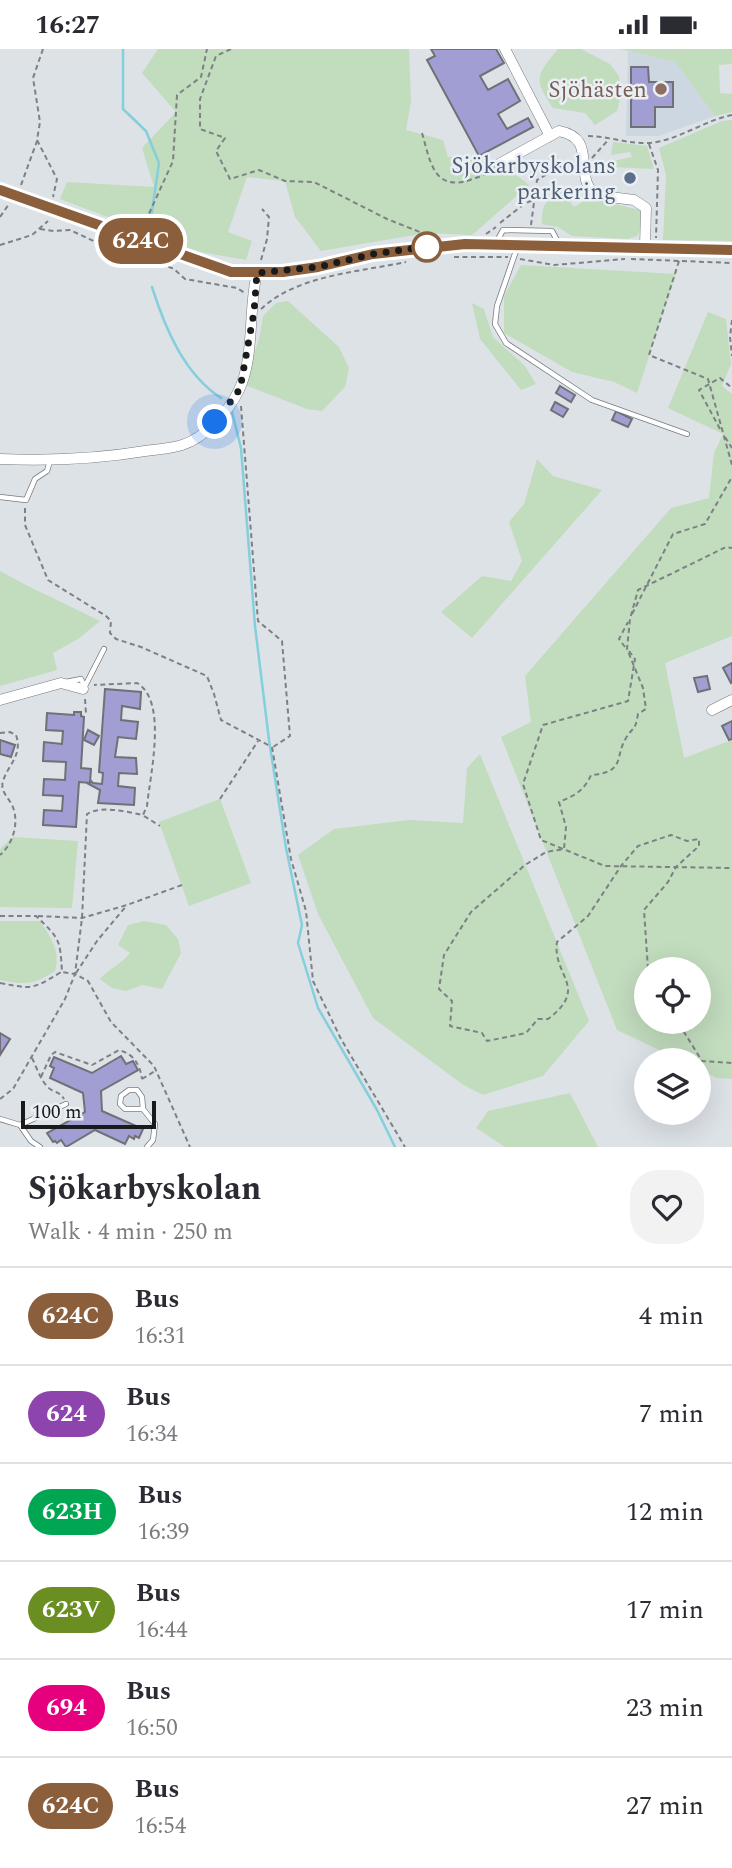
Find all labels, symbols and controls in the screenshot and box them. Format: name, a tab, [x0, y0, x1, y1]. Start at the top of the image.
text: 16:27	[35, 5, 100, 45]
place label: Sjöhästen	[548, 73, 647, 108]
marker: Sjöhästen	[653, 81, 669, 97]
place label: Sjökarbyskolans parkering	[451, 149, 616, 210]
marker: Sjökarbyskolans parkering	[622, 170, 638, 186]
line badge: 624C	[92, 218, 190, 264]
text: 624C	[112, 223, 170, 259]
unlabelled marker	[412, 232, 442, 262]
your location	[197, 404, 232, 439]
map controls	[634, 957, 711, 1125]
button: locate	[634, 957, 711, 1034]
button: layers	[634, 1048, 711, 1125]
scale bar	[21, 1098, 156, 1130]
text: 100 m	[32, 1098, 82, 1127]
text: Sjökarbyskolan	[28, 1164, 262, 1214]
button: heart	[630, 1170, 704, 1244]
text: Walk · 4 min · 250 m	[28, 1215, 233, 1250]
text: Bus	[134, 1279, 180, 1319]
text: 4 min	[639, 1296, 704, 1336]
text: 624C	[42, 1298, 99, 1334]
text: 16:31	[134, 1319, 186, 1354]
text: Bus	[126, 1377, 171, 1417]
text: 7 min	[639, 1394, 704, 1434]
text: 624	[46, 1396, 87, 1432]
text: 16:34	[126, 1417, 178, 1452]
text: Bus	[137, 1475, 183, 1515]
text: 12 min	[626, 1492, 704, 1532]
text: 623H	[42, 1494, 102, 1530]
text: 16:39	[137, 1515, 189, 1550]
text: Bus	[136, 1573, 181, 1613]
text: 17 min	[626, 1590, 704, 1630]
text: 623V	[42, 1592, 101, 1628]
text: 16:44	[136, 1613, 187, 1648]
text: Bus	[126, 1671, 171, 1711]
text: 23 min	[626, 1688, 704, 1728]
text: 694	[46, 1690, 87, 1726]
text: 16:50	[126, 1711, 178, 1746]
text: Bus	[134, 1769, 180, 1809]
text: 27 min	[626, 1786, 704, 1826]
text: 624C	[42, 1788, 99, 1824]
text: 16:54	[134, 1809, 186, 1844]

